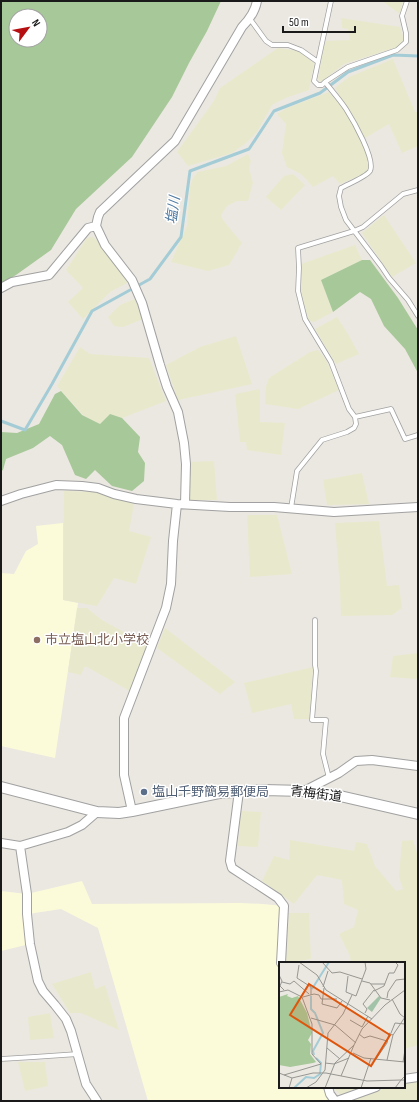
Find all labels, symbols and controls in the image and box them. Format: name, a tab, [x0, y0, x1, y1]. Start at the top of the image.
north arrow	[8, 8, 48, 48]
scale bar	[283, 8, 355, 34]
text: 50 m	[289, 15, 309, 30]
text: N	[29, 17, 43, 29]
water label: 塩川	[163, 193, 184, 225]
place label: 市立塩山北小学校	[45, 632, 149, 648]
marker: 市立塩山北小学校	[32, 635, 42, 645]
street label: 青梅街道	[289, 783, 343, 805]
place label: 塩山千野簡易郵便局	[152, 784, 269, 800]
marker: 塩山千野簡易郵便局	[139, 787, 149, 797]
inset map	[279, 962, 405, 1088]

